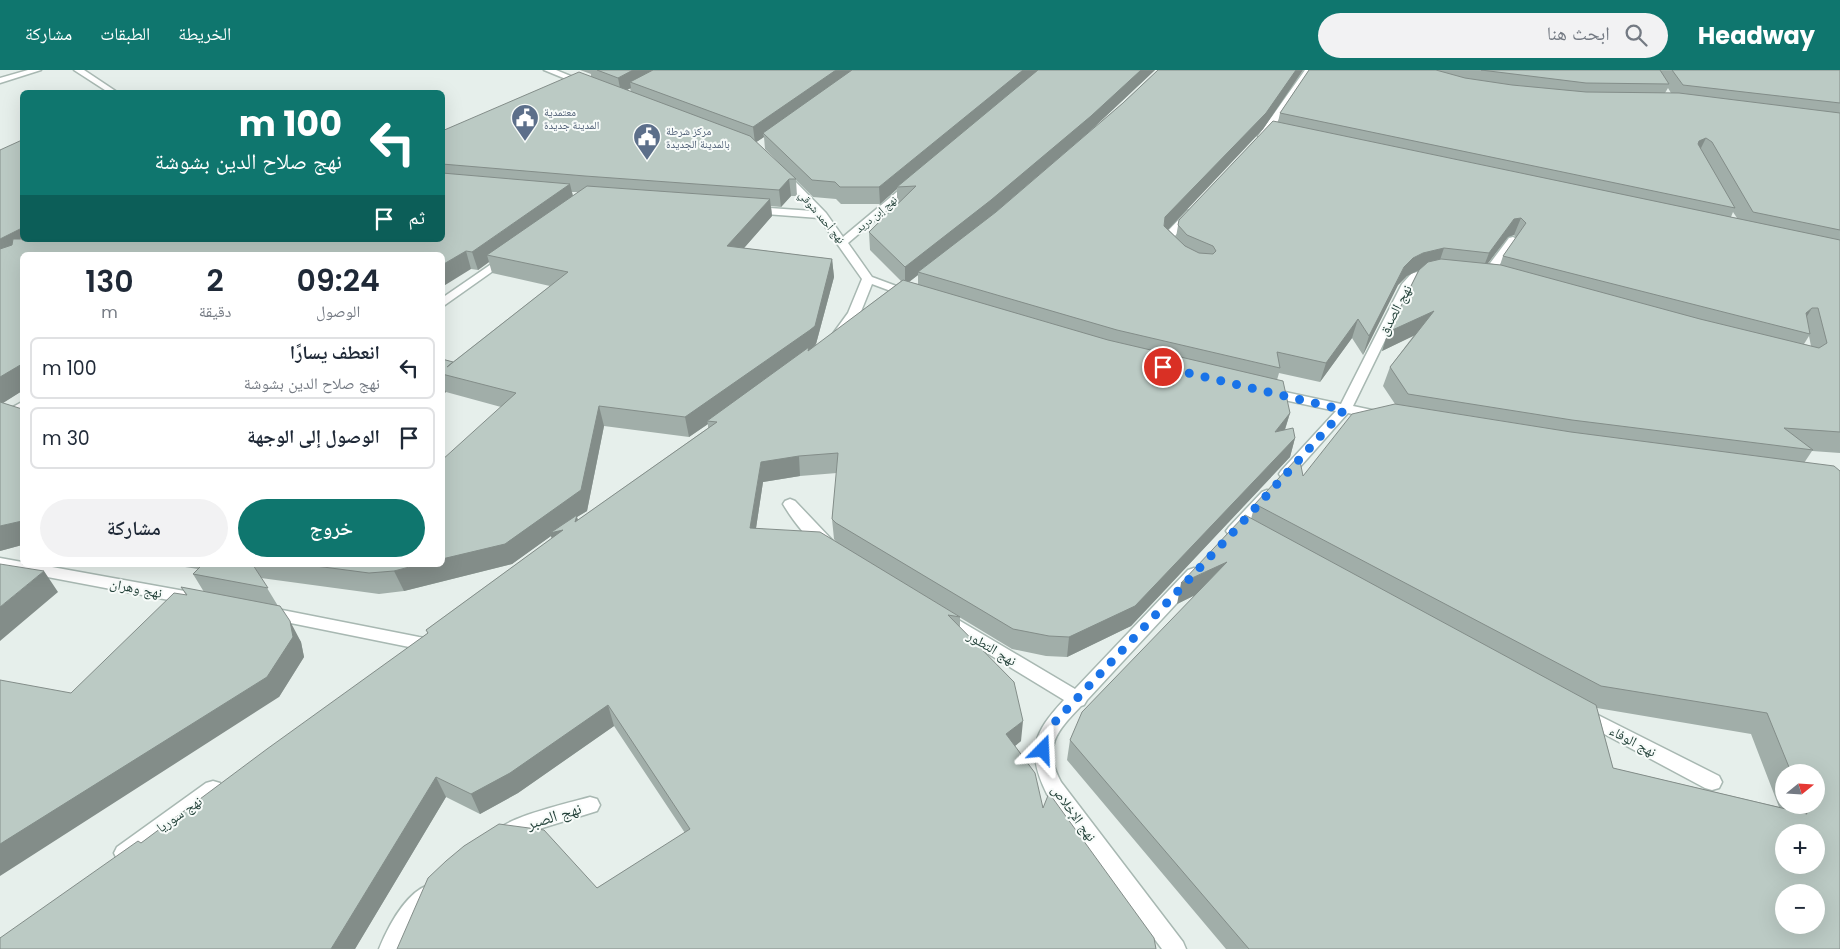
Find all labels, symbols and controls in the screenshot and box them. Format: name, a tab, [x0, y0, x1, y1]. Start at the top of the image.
search box	[1318, 13, 1668, 58]
text: Headway	[1698, 19, 1815, 52]
text: ابحث هنا	[1547, 20, 1610, 47]
text: مشاركة	[25, 21, 72, 46]
text: الطبقات	[100, 21, 150, 46]
text: الخريطة	[178, 21, 231, 46]
icon: search	[1622, 21, 1650, 49]
text: 100 m	[239, 99, 342, 148]
public building icon: معتمدية المدينة جديدة	[510, 103, 540, 142]
place label: معتمدية المدينة جديدة	[544, 104, 599, 133]
icon: left	[360, 110, 425, 175]
public building icon: مركز شرطة بالمدينة الجديدة	[632, 122, 662, 161]
place label: مركز شرطة بالمدينة الجديدة	[666, 123, 730, 152]
text: نهج صلاح الدين بشوشة	[154, 146, 342, 177]
street label: نهج أحمد شوقي	[795, 187, 849, 247]
street label: نهج إبن دريد	[852, 192, 900, 236]
text: ثم	[408, 204, 425, 231]
icon: arrive	[370, 205, 398, 233]
text: 2	[206, 259, 224, 302]
text: 09:24	[297, 259, 380, 302]
text: 130	[85, 260, 134, 303]
street label: نهج الصدق	[1373, 281, 1417, 339]
text: دقيقة	[199, 300, 231, 323]
text: الوصول	[316, 300, 360, 323]
text: m	[101, 301, 118, 324]
text: انعطف يسارًا	[290, 339, 380, 366]
pin	[1142, 346, 1184, 388]
icon: arrive	[1149, 353, 1177, 381]
icon: left	[395, 354, 423, 382]
text: 100 m	[42, 355, 97, 382]
text: نهج صلاح الدين بشوشة	[244, 372, 380, 395]
text: الوصول إلى الوجهة	[247, 423, 380, 450]
icon: arrive	[395, 424, 423, 452]
text: 30 m	[42, 425, 90, 452]
button: مشاركة	[40, 499, 228, 557]
button: خروج	[238, 499, 425, 557]
street label: نهج وهران	[108, 573, 164, 603]
street label: نهج التطور	[963, 625, 1021, 671]
street label: نهج الوفاء	[1606, 720, 1660, 762]
position arrow	[1016, 723, 1068, 775]
north arrow	[1775, 764, 1825, 814]
map controls	[1775, 764, 1825, 934]
street label: نهج الإخلاص	[1047, 781, 1101, 846]
street label: نهج سوريا	[152, 791, 206, 837]
street label: نهج الصبر	[523, 797, 584, 836]
button: +	[1775, 824, 1825, 874]
button: −	[1775, 884, 1825, 934]

